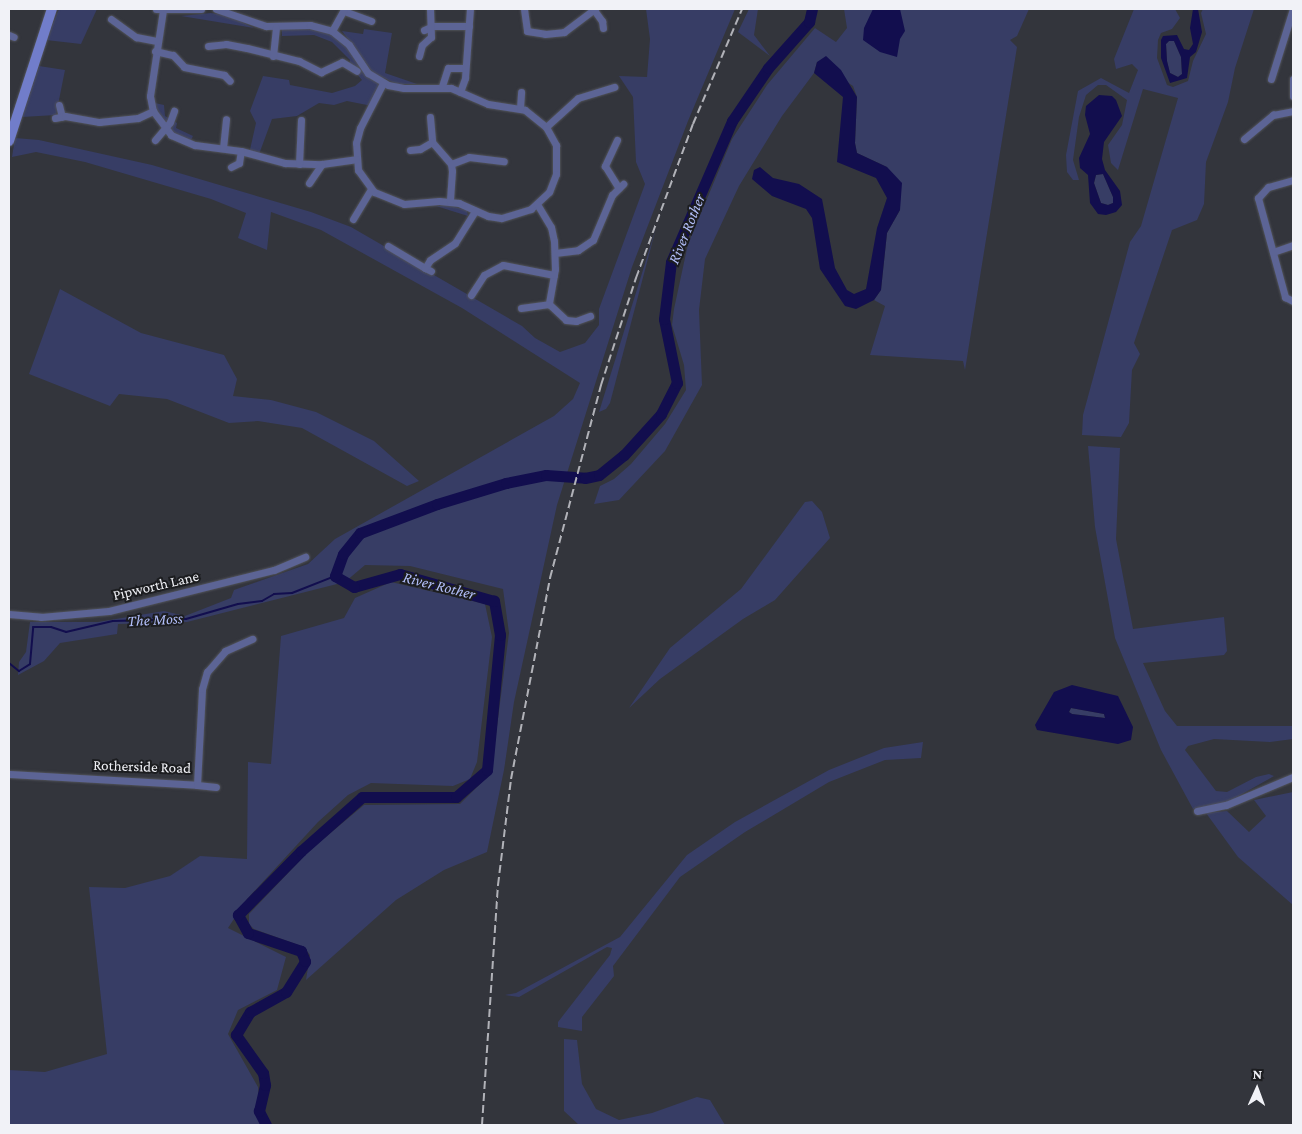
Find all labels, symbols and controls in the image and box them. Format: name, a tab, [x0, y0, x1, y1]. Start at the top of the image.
water label: River Rother	[664, 191, 710, 267]
street label: Pipworth Lane	[111, 567, 201, 605]
water label: River Rother	[401, 568, 477, 604]
water label: The Moss	[127, 609, 183, 631]
street label: Rotherside Road	[93, 756, 191, 778]
north arrow	[1232, 1064, 1282, 1114]
text: N	[1252, 1066, 1263, 1082]

